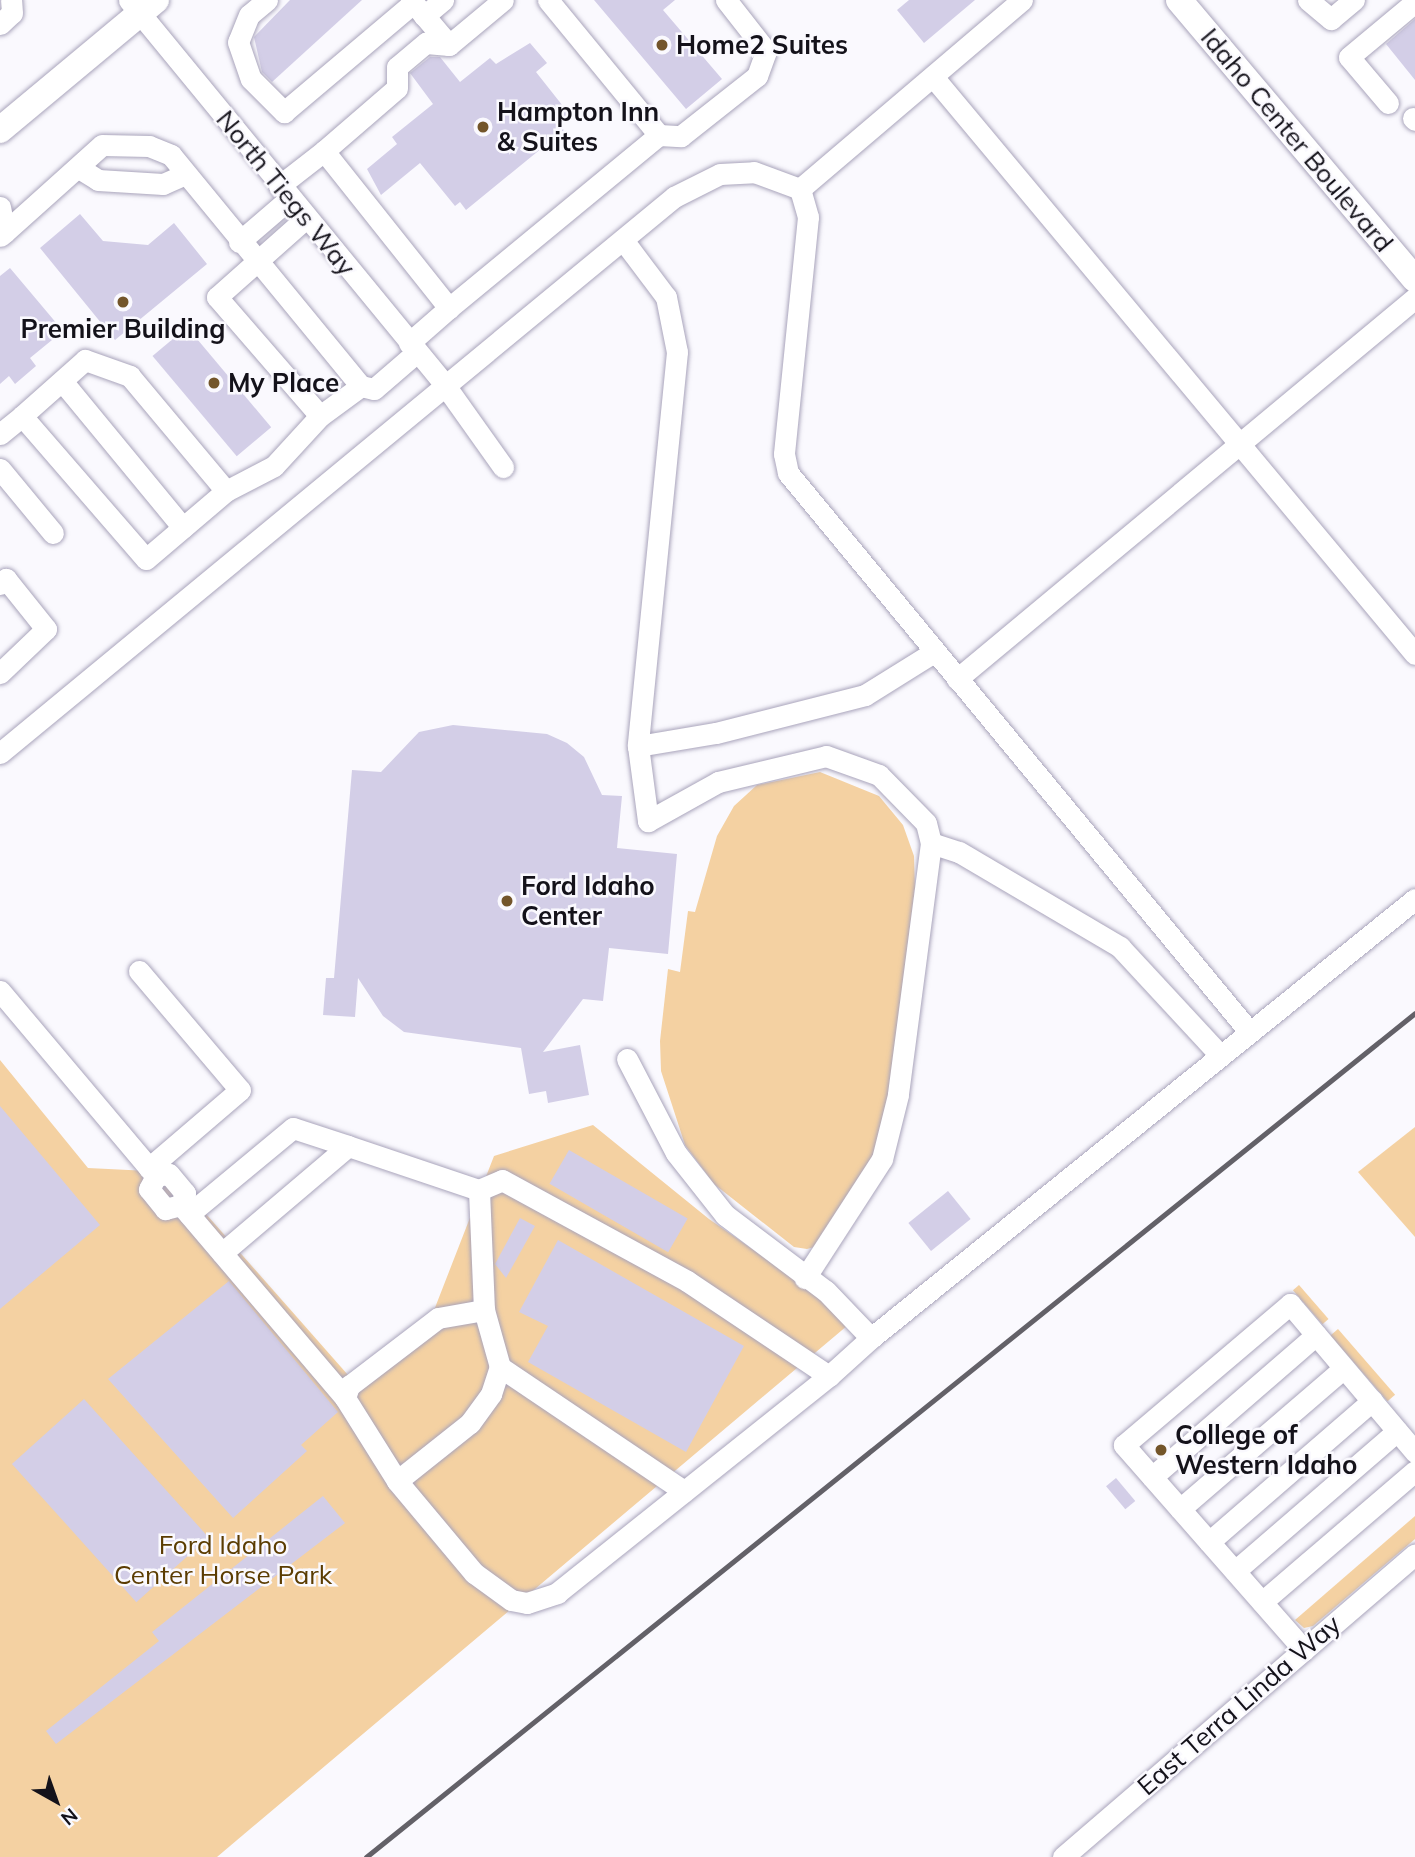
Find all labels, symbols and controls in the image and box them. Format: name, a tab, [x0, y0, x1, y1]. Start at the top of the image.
street label: Idaho Center Boulevard	[1194, 22, 1400, 258]
place label: Home2 Suites	[676, 29, 848, 61]
marker: Home2 Suites	[654, 37, 670, 53]
place label: Hampton Inn & Suites	[497, 96, 659, 158]
street label: North Tiegs Way	[210, 104, 362, 282]
marker: Hampton Inn & Suites	[475, 119, 491, 135]
marker: Premier Building	[115, 294, 131, 310]
place label: Premier Building	[21, 313, 225, 345]
place label: My Place	[228, 367, 339, 399]
marker: My Place	[206, 375, 222, 391]
place label: Ford Idaho Center	[521, 870, 655, 931]
marker: Ford Idaho Center	[499, 893, 515, 909]
place label: College of Western Idaho	[1175, 1419, 1357, 1480]
marker: College of Western Idaho	[1153, 1442, 1169, 1458]
park label: Ford Idaho Center Horse Park	[114, 1529, 332, 1590]
street label: East Terra Linda Way	[1131, 1608, 1347, 1802]
north arrow	[21, 1766, 91, 1836]
text: N	[56, 1803, 83, 1831]

